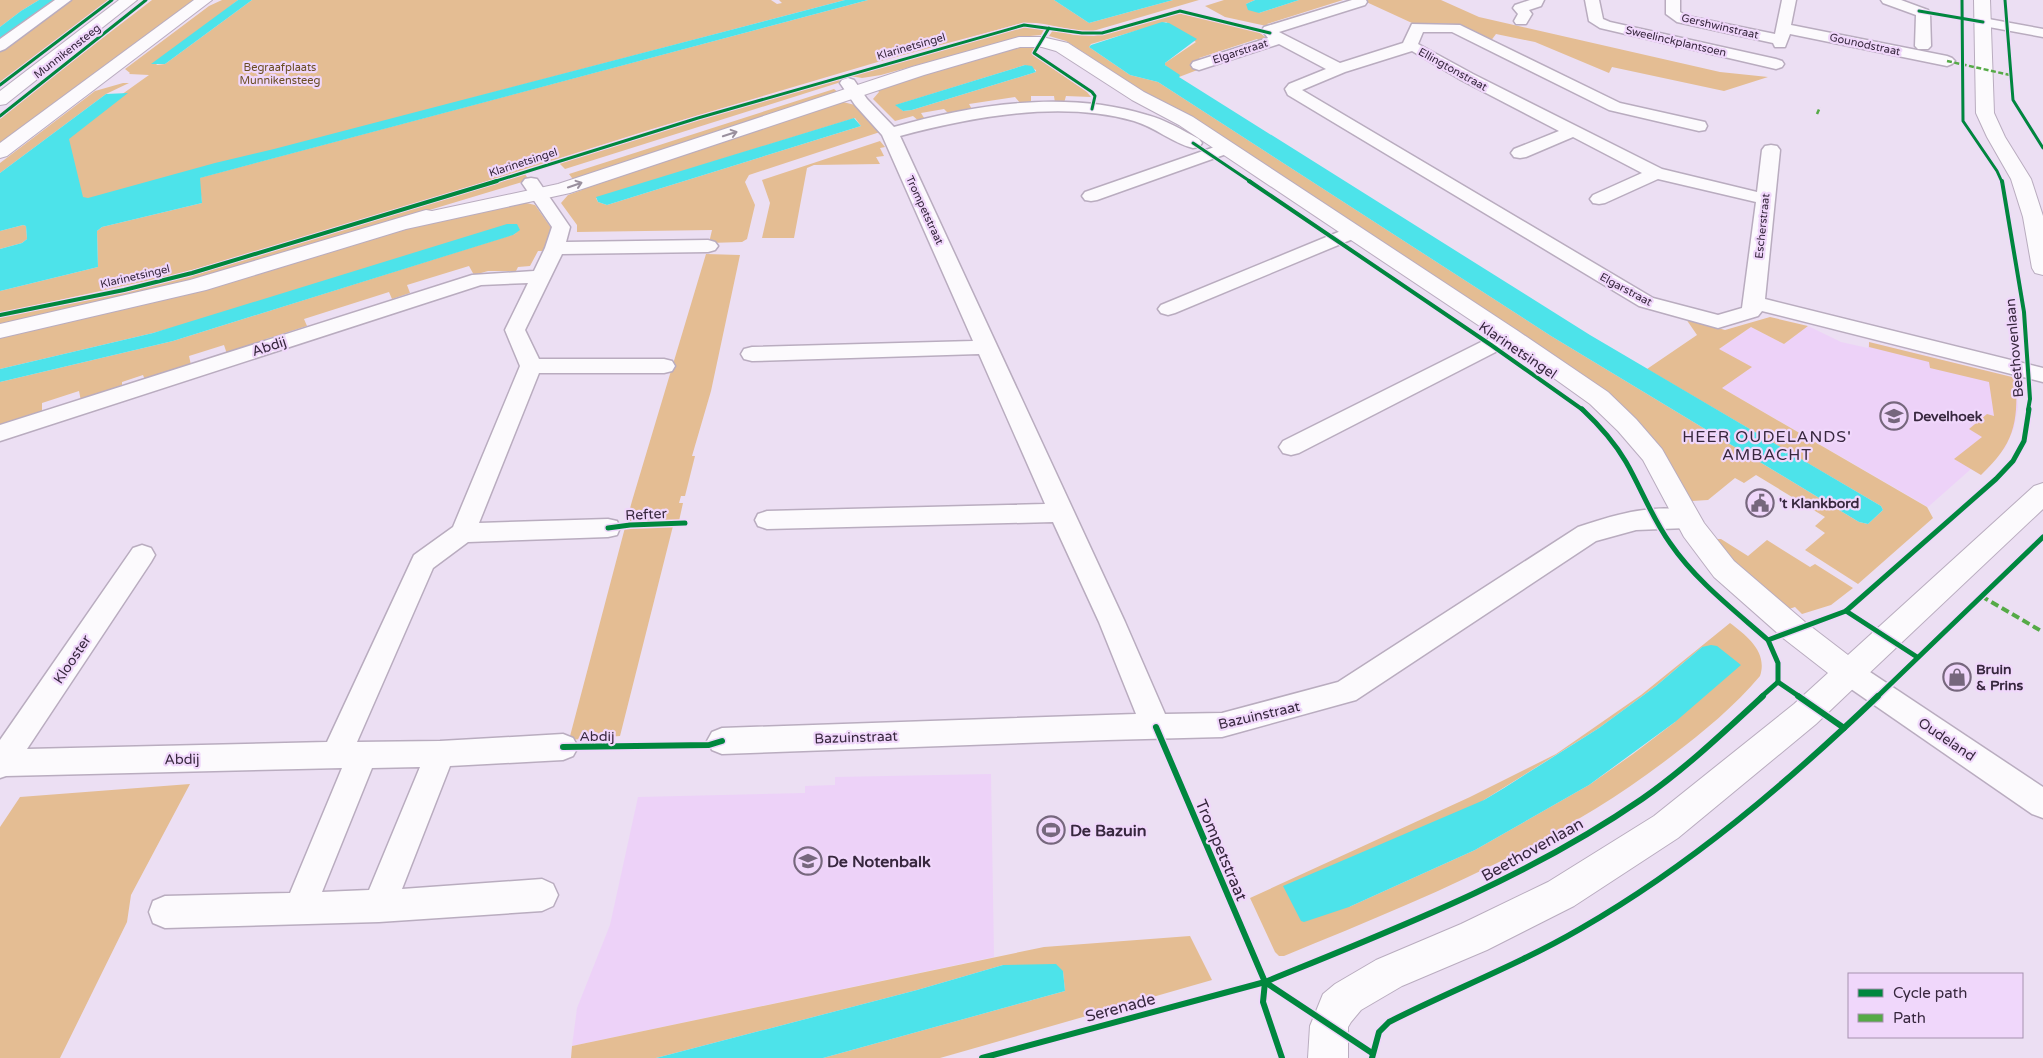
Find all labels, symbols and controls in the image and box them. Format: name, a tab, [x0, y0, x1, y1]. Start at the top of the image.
street label: Gershwinstraat	[1680, 11, 1760, 42]
street label: Munnikensteeg	[31, 21, 103, 81]
street label: Sweelinckplantsoen	[1624, 24, 1728, 59]
street label: Klarinetsingel	[875, 30, 947, 63]
street label: Gounodstraat	[1828, 31, 1902, 58]
street label: Elgarstraat	[1211, 36, 1269, 66]
street label: Ellingtonstraat	[1416, 45, 1489, 94]
park label: Begraafplaats Munnikensteeg	[240, 61, 320, 87]
one-way arrow	[721, 129, 737, 138]
street label: Klarinetsingel	[487, 145, 559, 180]
street label: Trompetstraat	[903, 174, 946, 247]
one-way arrow	[567, 180, 583, 189]
street label: Escherstraat	[1753, 193, 1772, 259]
street label: Klarinetsingel	[99, 262, 171, 291]
street label: Elgarstraat	[1597, 270, 1654, 309]
street label: Beethovenlaan	[2002, 298, 2027, 398]
street label: Klarinetsingel	[1476, 318, 1560, 383]
street label: Abdij	[250, 333, 288, 360]
school or university icon: Develhoek	[1879, 401, 1909, 431]
place label: Develhoek	[1913, 408, 1983, 425]
district label: HEER OUDELANDS' AMBACHT	[1682, 427, 1852, 465]
public building icon: 't Klankbord	[1745, 488, 1775, 518]
place label: 't Klankbord	[1779, 495, 1859, 512]
street label: Refter	[625, 505, 668, 524]
street label: Klooster	[50, 631, 95, 687]
place label: Bruin & Prins	[1976, 661, 2024, 694]
shop icon: Bruin & Prins	[1942, 662, 1972, 692]
street label: Bazuinstraat	[1217, 698, 1302, 733]
street label: Oudeland	[1915, 714, 1979, 765]
street label: Abdij	[579, 728, 615, 745]
street label: Bazuinstraat	[814, 728, 899, 747]
street label: Abdij	[164, 751, 200, 768]
street label: Trompetstraat	[1191, 797, 1251, 904]
street label: Beethovenlaan	[1478, 814, 1587, 886]
sports icon: De Bazuin	[1036, 815, 1066, 845]
place label: De Bazuin	[1070, 821, 1146, 841]
school or university icon: De Notenbalk	[793, 846, 823, 876]
place label: De Notenbalk	[827, 852, 931, 872]
legend	[1848, 973, 2023, 1038]
text: Cycle path	[1893, 984, 1967, 1002]
street label: Serenade	[1083, 989, 1157, 1027]
text: Path	[1893, 1009, 1926, 1027]

